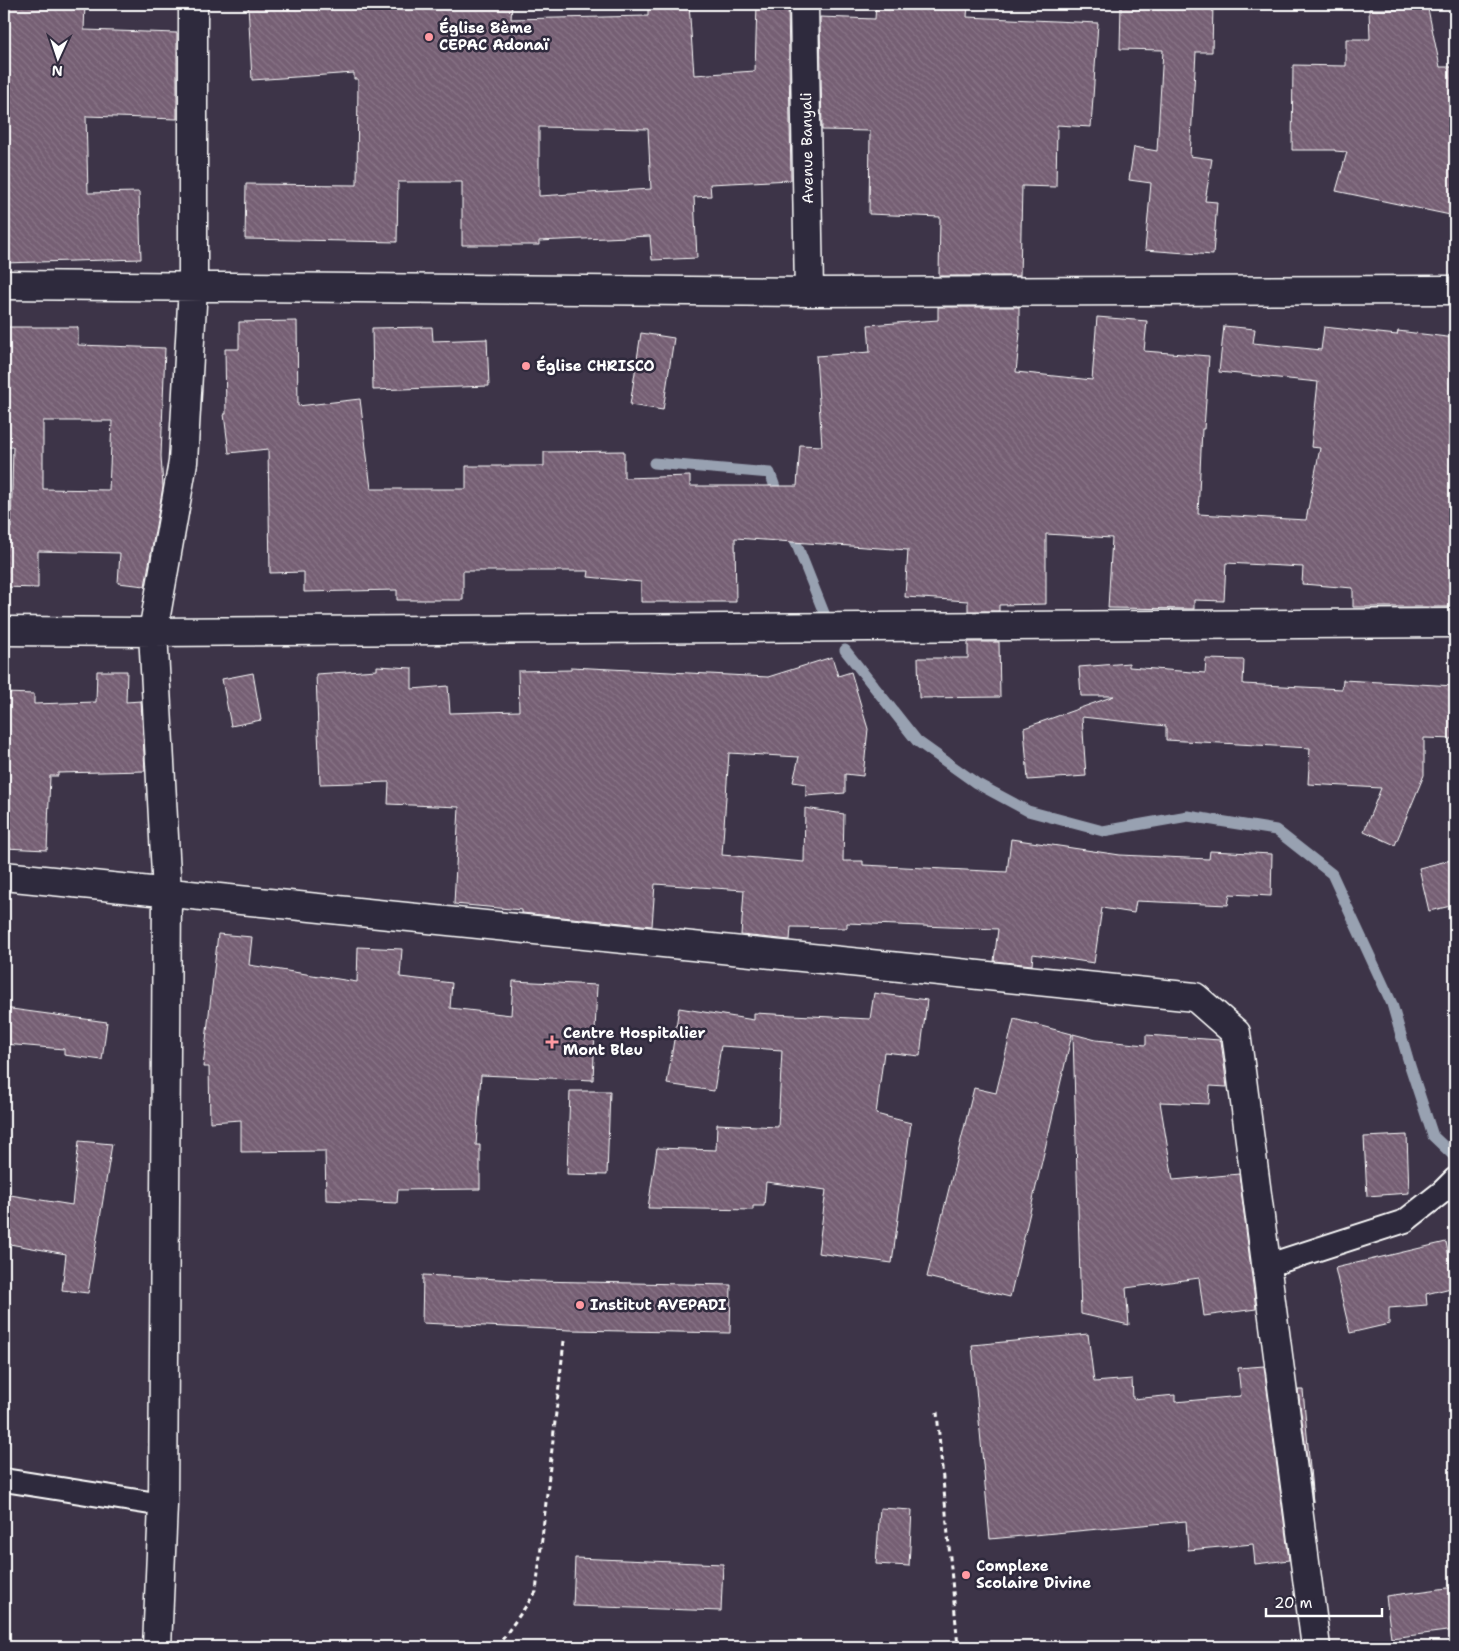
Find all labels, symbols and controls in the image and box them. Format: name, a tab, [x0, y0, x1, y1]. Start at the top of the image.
place label: Église 8ème CEPAC Adonaï	[439, 17, 550, 55]
marker: Église 8ème CEPAC Adonaï	[423, 31, 435, 43]
north arrow	[32, 32, 82, 82]
text: N	[51, 62, 63, 80]
street label: Avenue Banyali	[796, 92, 818, 204]
place label: Église CHRISCO	[536, 355, 655, 376]
marker: Église CHRISCO	[520, 360, 532, 372]
place label: Centre Hospitalier Mont Bleu	[563, 1023, 706, 1060]
marker: Centre Hospitalier Mont Bleu	[545, 1035, 559, 1049]
place label: Institut AVEPADI	[590, 1295, 727, 1315]
marker: Institut AVEPADI	[574, 1299, 586, 1311]
place label: Complexe Scolaire Divine	[976, 1556, 1091, 1593]
marker: Complexe Scolaire Divine	[960, 1569, 972, 1581]
scale bar	[1266, 1586, 1383, 1618]
text: 20 m	[1274, 1593, 1313, 1613]

